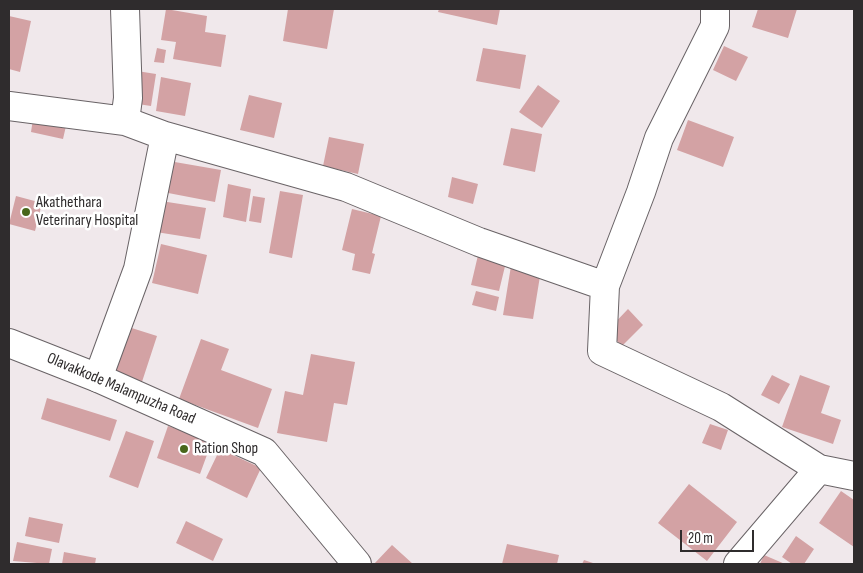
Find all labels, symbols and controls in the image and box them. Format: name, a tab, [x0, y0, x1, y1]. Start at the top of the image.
place label: Akathethara Veterinary Hospital	[36, 193, 138, 231]
marker: Akathethara Veterinary Hospital	[20, 206, 32, 218]
street label: Olavakkode Malampuzha Road	[44, 349, 198, 429]
place label: Ration Shop	[194, 439, 258, 459]
marker: Ration Shop	[178, 443, 190, 455]
scale bar	[683, 520, 757, 552]
text: 20 m	[688, 529, 713, 548]

